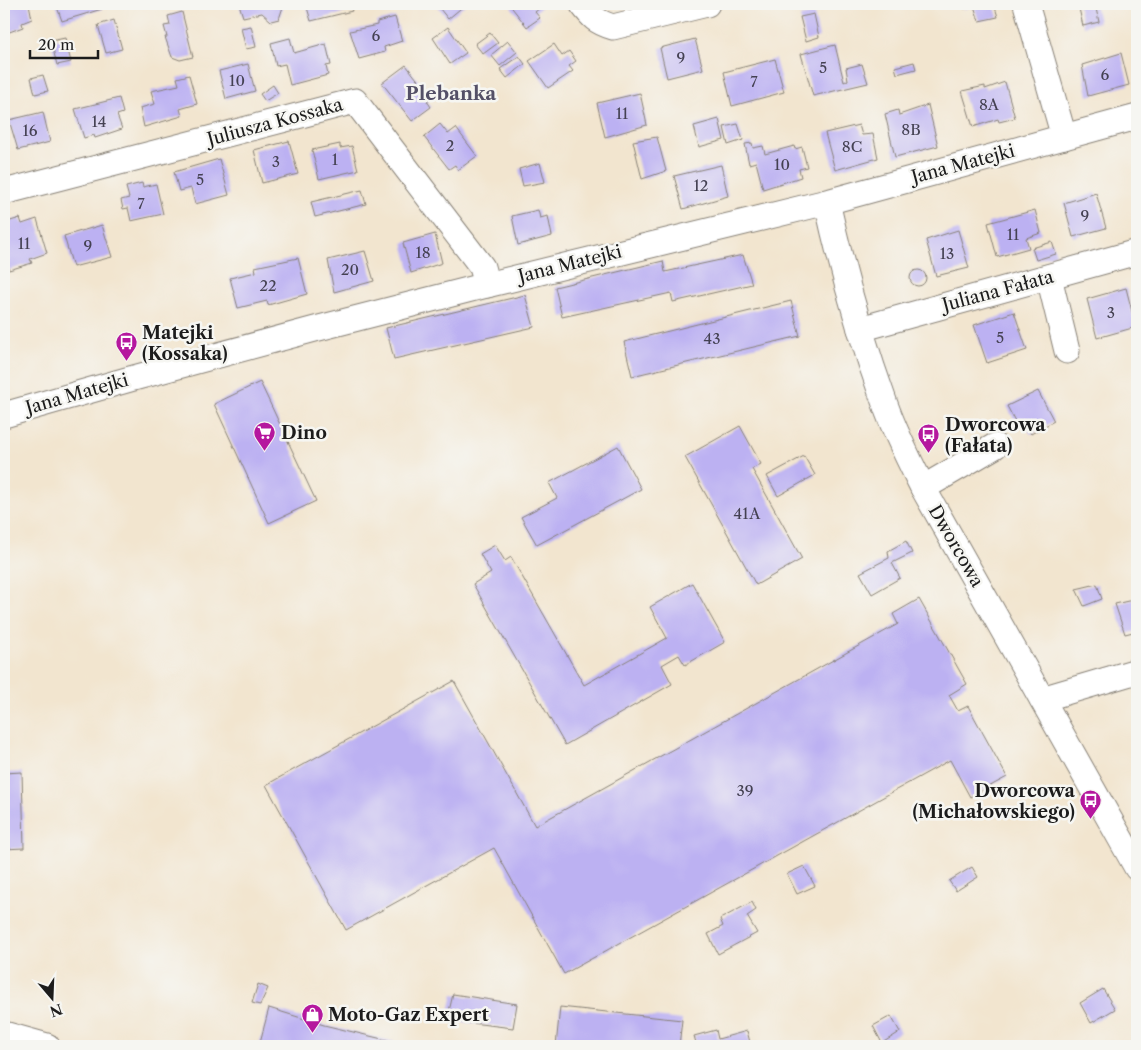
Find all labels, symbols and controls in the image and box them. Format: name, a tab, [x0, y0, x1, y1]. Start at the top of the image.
house number: 6	[372, 26, 381, 45]
scale bar	[30, 28, 98, 60]
text: 20 m	[38, 35, 74, 54]
house number: 9	[677, 48, 685, 67]
house number: 5	[819, 58, 827, 77]
house number: 6	[1101, 65, 1110, 84]
house number: 10	[229, 71, 245, 90]
house number: 7	[750, 72, 758, 91]
district label: Plebanka	[406, 82, 497, 105]
street label: Juliusza Kossaka	[202, 93, 346, 151]
house number: 8A	[979, 95, 1000, 114]
house number: 11	[616, 104, 629, 123]
house number: 14	[92, 112, 106, 131]
house number: 8B	[901, 120, 921, 139]
house number: 16	[22, 121, 38, 140]
house number: 2	[446, 136, 454, 155]
house number: 8C	[842, 137, 862, 156]
street label: Jana Matejki	[906, 140, 1018, 189]
house number: 1	[332, 150, 339, 169]
house number: 3	[272, 152, 280, 171]
house number: 10	[774, 155, 790, 174]
house number: 5	[196, 170, 204, 189]
house number: 12	[694, 176, 708, 195]
house number: 7	[137, 194, 145, 213]
house number: 9	[1081, 206, 1089, 225]
house number: 11	[1007, 225, 1020, 244]
house number: 11	[18, 234, 31, 253]
house number: 9	[84, 236, 92, 255]
street label: Jana Matejki	[513, 240, 625, 288]
house number: 18	[415, 243, 431, 262]
house number: 13	[940, 244, 954, 263]
house number: 20	[341, 260, 359, 279]
street label: Juliana Fałata	[937, 265, 1057, 317]
house number: 22	[259, 276, 277, 295]
house number: 3	[1107, 303, 1115, 322]
place label: Matejki (Kossaka)	[142, 322, 228, 365]
house number: 5	[996, 328, 1004, 347]
house number: 43	[704, 329, 720, 348]
bus stop icon: Matejki (Kossaka)	[114, 331, 138, 362]
street label: Jana Matejki	[20, 369, 131, 420]
place label: Dworcowa (Fałata)	[945, 414, 1046, 457]
supermarket icon: Dino	[253, 421, 277, 452]
place label: Dino	[281, 422, 327, 444]
bus stop icon: Dworcowa (Fałata)	[917, 423, 941, 454]
street label: Dworcowa	[924, 501, 989, 591]
house number: 41A	[734, 504, 761, 523]
place label: Dworcowa (Michałowskiego)	[912, 780, 1076, 823]
house number: 39	[736, 781, 754, 800]
bus stop icon: Dworcowa (Michałowskiego)	[1079, 789, 1103, 820]
north arrow	[28, 972, 78, 1022]
text: N	[48, 1000, 65, 1021]
shop icon: Moto-Gaz Expert	[300, 1003, 324, 1034]
place label: Moto-Gaz Expert	[328, 1004, 489, 1026]

